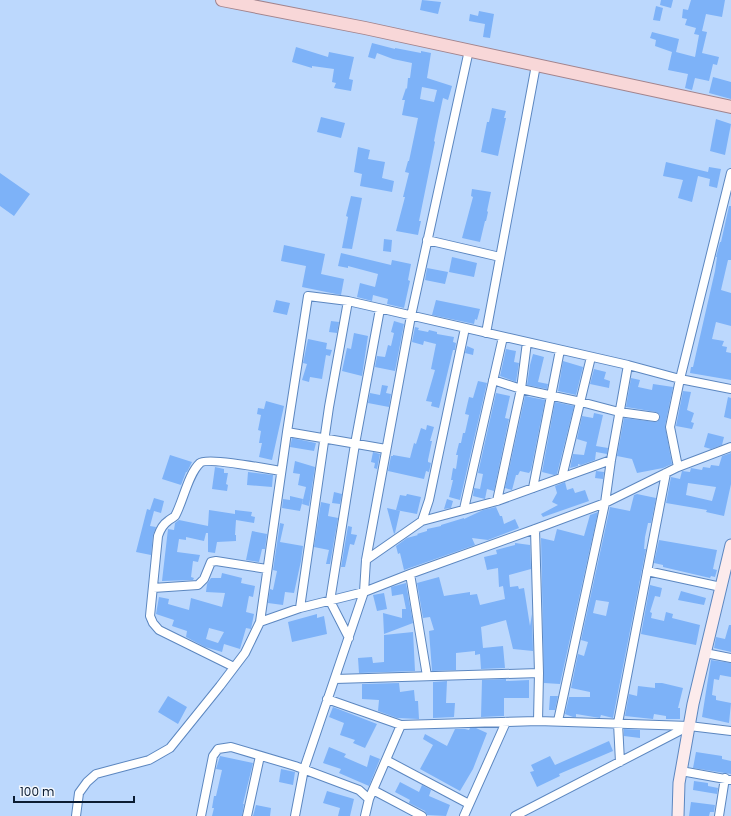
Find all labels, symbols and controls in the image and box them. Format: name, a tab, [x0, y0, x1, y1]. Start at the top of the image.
scale bar	[14, 778, 134, 804]
text: 100 m	[20, 783, 54, 800]

